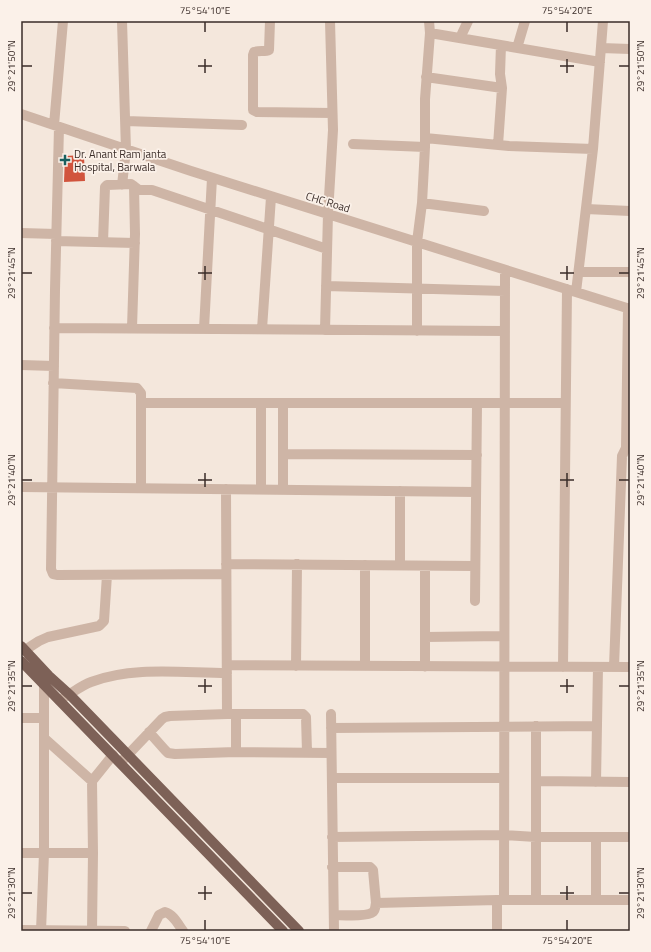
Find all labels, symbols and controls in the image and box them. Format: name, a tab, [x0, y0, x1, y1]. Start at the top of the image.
text: 75°54'10"E	[180, 3, 231, 18]
text: 75°54'20"E	[542, 3, 593, 18]
text: 29°21'50"N	[4, 40, 19, 92]
text: 29°21'50"N	[633, 40, 648, 92]
place label: Dr. Anant Ram janta Hospital, Barwala	[74, 146, 167, 175]
marker: Dr. Anant Ram janta Hospital, Barwala	[59, 154, 71, 166]
street label: CHC Road	[304, 188, 352, 216]
text: 29°21'45"N	[4, 247, 19, 299]
text: 29°21'45"N	[633, 247, 648, 299]
text: 29°21'40"N	[4, 454, 19, 506]
text: 29°21'40"N	[633, 454, 648, 506]
text: 29°21'35"N	[4, 660, 19, 712]
text: 29°21'35"N	[633, 660, 648, 712]
text: 29°21'30"N	[4, 867, 19, 919]
text: 29°21'30"N	[633, 867, 648, 919]
text: 75°54'10"E	[180, 933, 231, 948]
text: 75°54'20"E	[542, 933, 593, 948]

